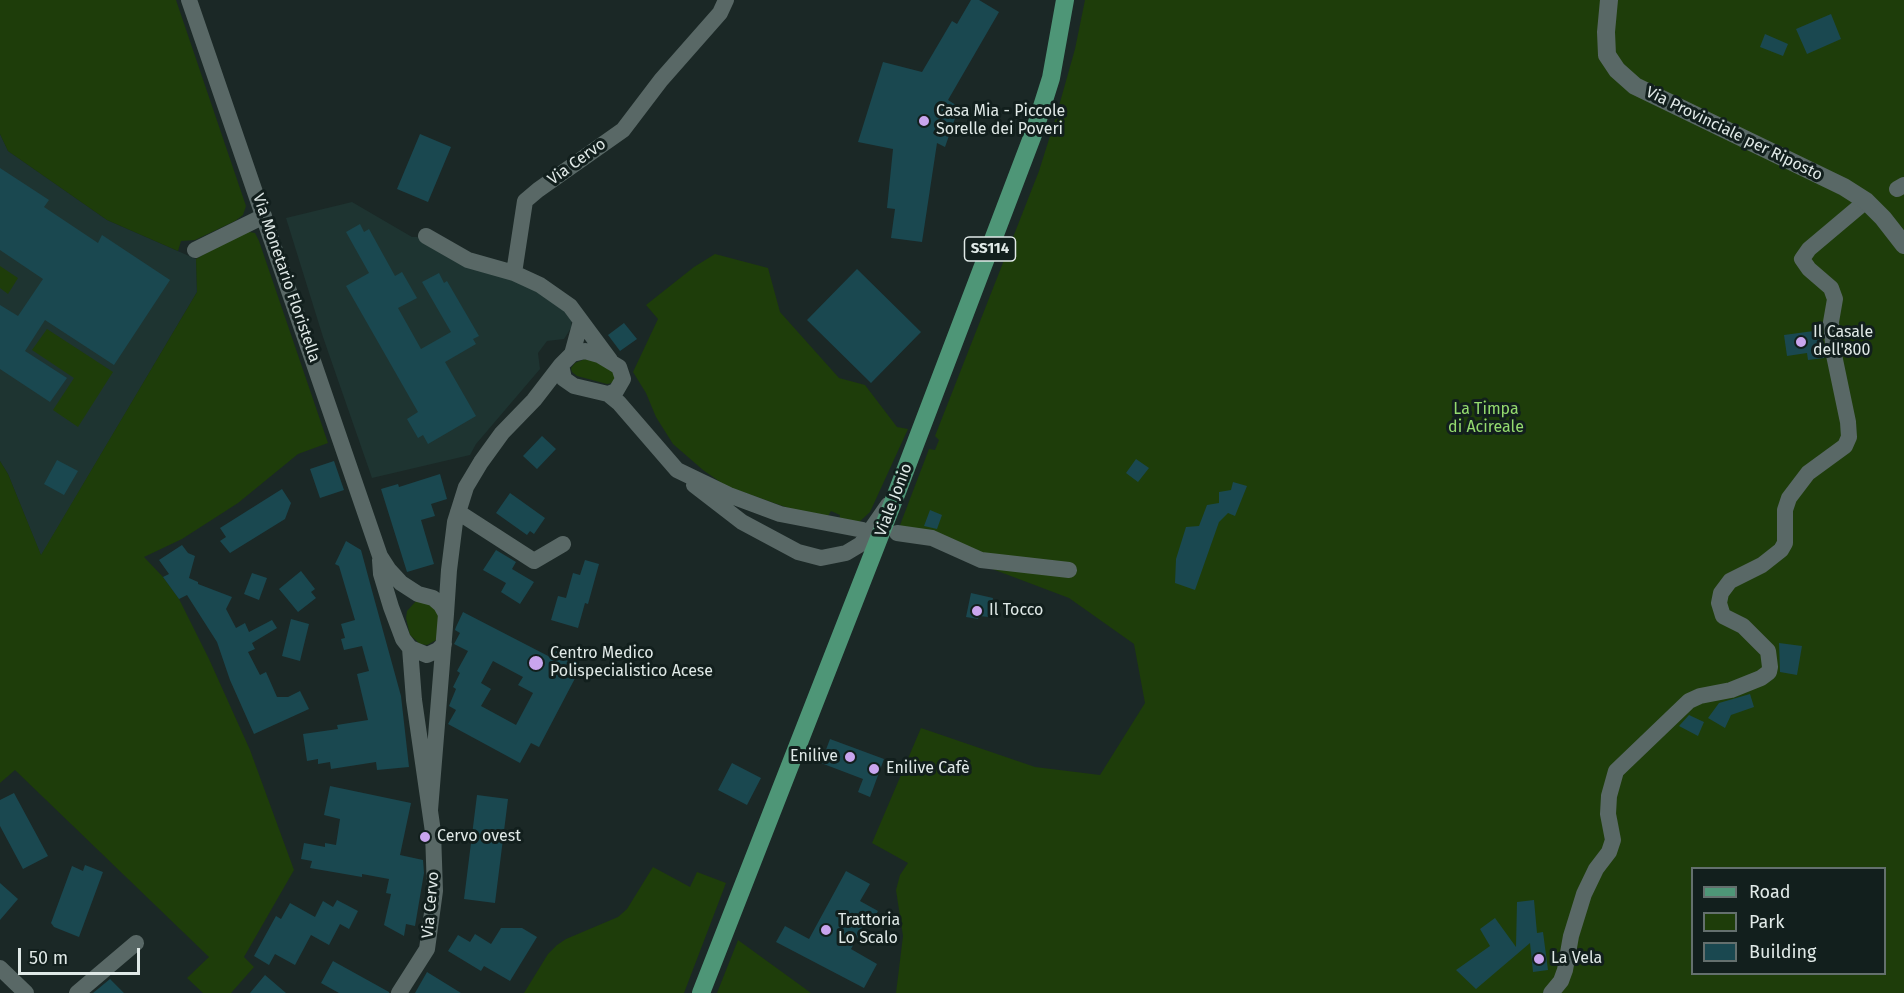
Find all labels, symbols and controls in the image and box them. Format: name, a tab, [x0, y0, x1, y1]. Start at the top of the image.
street label: Via Provinciale per Riposto	[1642, 83, 1826, 185]
place label: Casa Mia - Piccole Sorelle dei Poveri	[936, 102, 1065, 140]
marker: Casa Mia - Piccole Sorelle dei Poveri	[917, 114, 931, 128]
street label: Via Cervo	[544, 135, 610, 189]
street label: Via Monetario Floristella	[248, 191, 324, 365]
road number: SS114	[964, 237, 1016, 261]
place label: Il Casale dell'800	[1813, 323, 1873, 361]
marker: Il Casale dell'800	[1794, 335, 1808, 349]
park label: La Timpa di Acireale	[1448, 400, 1524, 438]
street label: Viale Jonio	[871, 461, 917, 539]
place label: Il Tocco	[989, 601, 1043, 621]
marker: Il Tocco	[970, 604, 984, 618]
place label: Centro Medico Polispecialistico Acese	[550, 644, 713, 682]
marker: Centro Medico Polispecialistico Acese	[527, 654, 545, 672]
place label: Enilive	[790, 747, 838, 767]
marker: Enilive	[843, 750, 857, 764]
place label: Enilive Cafè	[886, 759, 970, 779]
marker: Enilive Cafè	[867, 762, 881, 776]
place label: Cervo ovest	[437, 827, 521, 847]
marker: Cervo ovest	[418, 830, 432, 844]
legend	[1691, 867, 1886, 975]
street label: Via Cervo	[419, 871, 443, 939]
text: Road	[1749, 881, 1791, 903]
place label: Trattoria Lo Scalo	[838, 911, 900, 949]
text: Park	[1749, 911, 1784, 933]
marker: Trattoria Lo Scalo	[819, 923, 833, 937]
scale bar	[21, 936, 142, 974]
text: Building	[1749, 941, 1816, 963]
text: 50 m	[29, 947, 68, 969]
place label: La Vela	[1551, 949, 1602, 969]
marker: La Vela	[1532, 952, 1546, 966]

